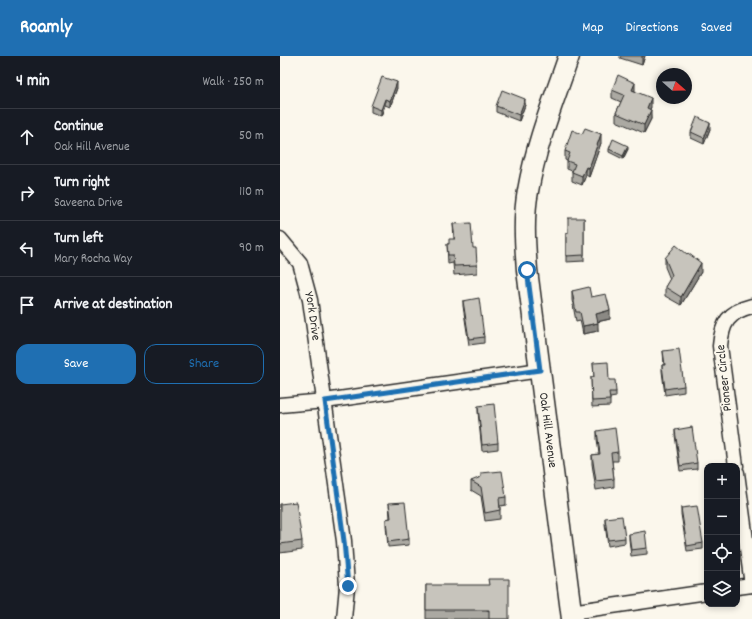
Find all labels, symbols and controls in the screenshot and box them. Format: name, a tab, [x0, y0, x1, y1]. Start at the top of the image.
text: Roamly	[20, 15, 72, 42]
text: Map	[582, 18, 604, 38]
text: Directions	[626, 18, 679, 38]
text: Saved	[701, 18, 732, 38]
north arrow	[656, 68, 692, 104]
text: 4 min	[16, 70, 50, 94]
text: Walk · 250 m	[202, 73, 264, 92]
text: Continue	[54, 116, 103, 138]
icon: ahead	[16, 126, 38, 148]
text: 50 m	[239, 127, 264, 146]
text: Oak Hill Avenue	[54, 138, 130, 157]
text: Turn right	[54, 172, 110, 194]
icon: right	[16, 182, 38, 204]
text: 110 m	[239, 183, 264, 202]
text: Saveena Drive	[54, 194, 123, 213]
text: Turn left	[54, 228, 103, 250]
icon: left	[16, 238, 38, 260]
text: 90 m	[239, 239, 264, 258]
text: Mary Rocha Way	[54, 250, 132, 269]
route start	[518, 261, 536, 279]
street label: York Drive	[299, 290, 325, 342]
icon: arrive	[16, 294, 38, 316]
text: Arrive at destination	[54, 294, 172, 316]
street label: Pioneer Circle	[712, 343, 738, 412]
button: Save	[16, 344, 136, 384]
button: Share	[144, 344, 264, 384]
street label: Oak Hill Avenue	[533, 391, 562, 469]
map controls	[704, 463, 740, 607]
button: +	[704, 463, 740, 499]
button: −	[704, 499, 740, 535]
button: locate	[704, 535, 740, 571]
button: layers	[704, 571, 740, 607]
route end	[339, 577, 357, 595]

